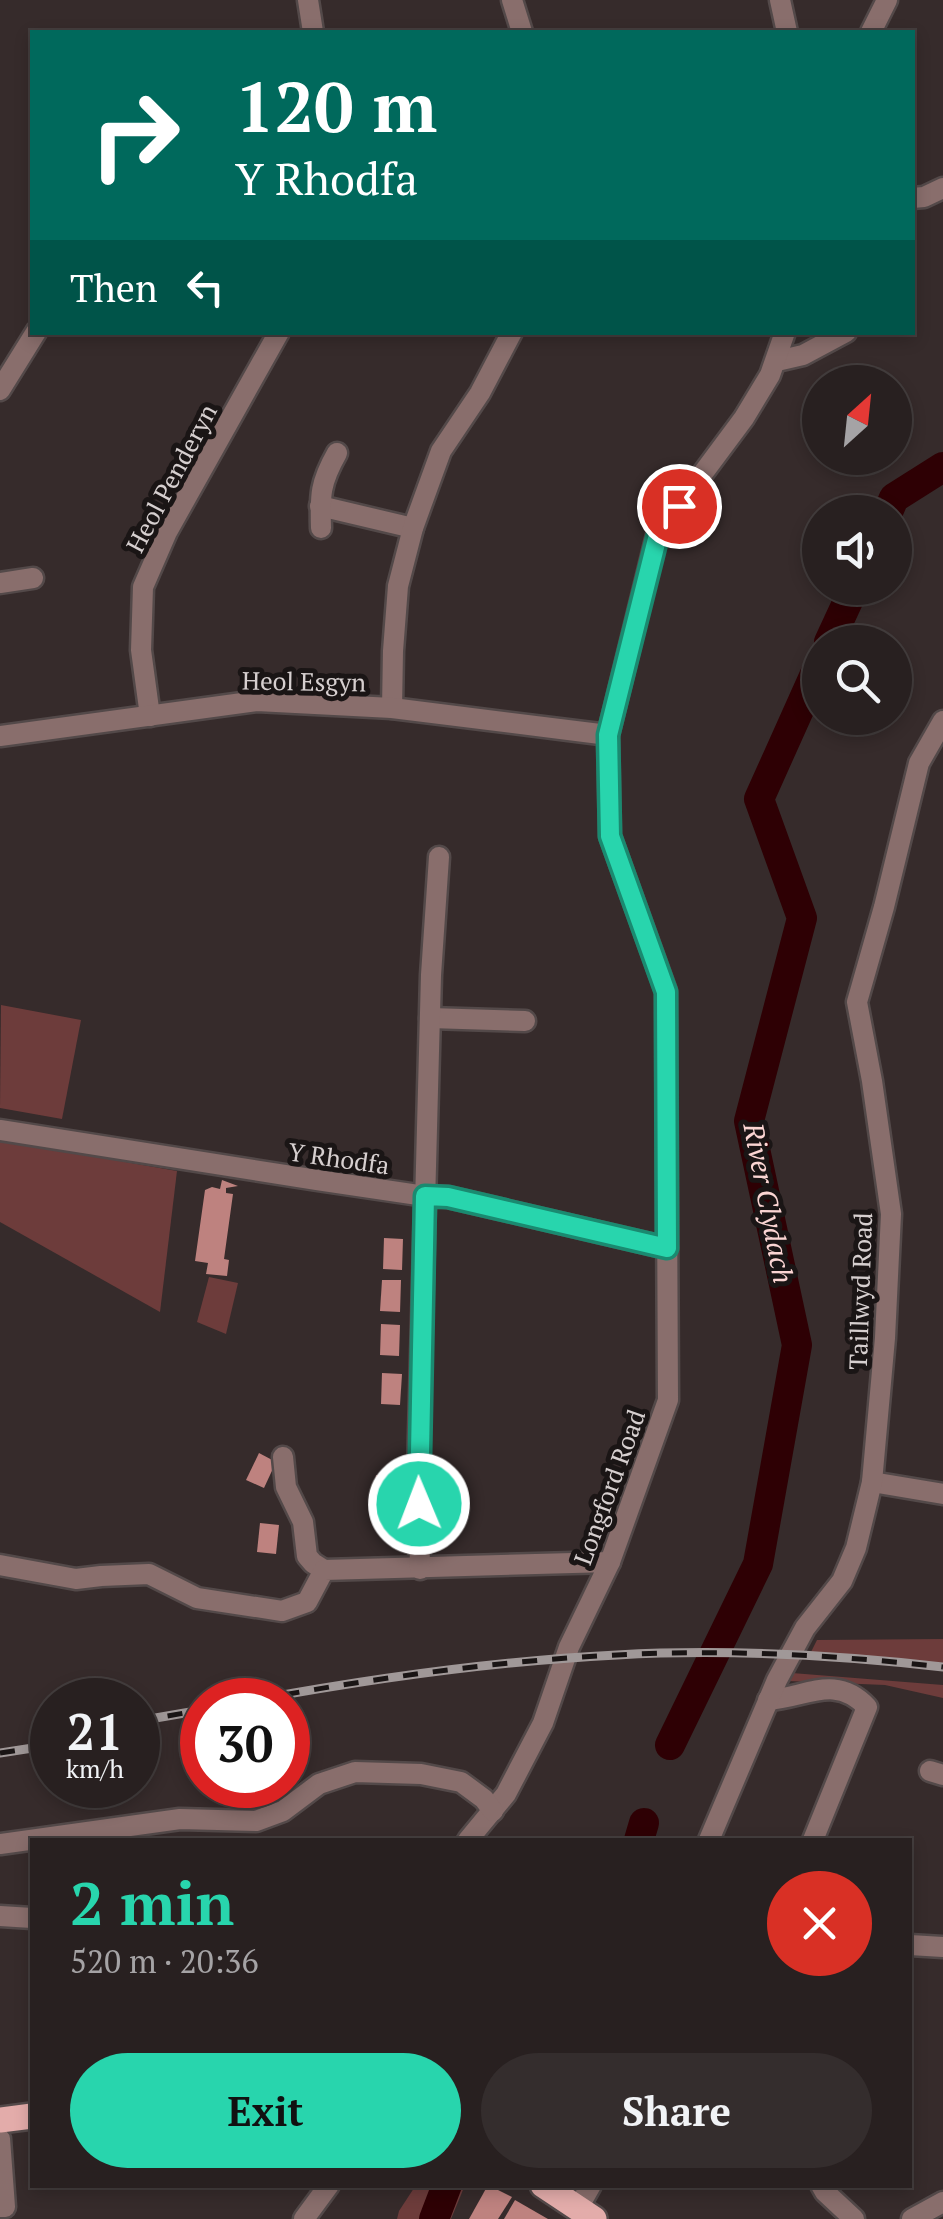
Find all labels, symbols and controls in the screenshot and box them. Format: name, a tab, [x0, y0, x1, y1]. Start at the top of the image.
text: 120 m	[235, 59, 437, 152]
icon: right	[70, 70, 200, 200]
text: Y Rhodfa	[235, 148, 418, 208]
icon: left	[178, 260, 233, 315]
text: Then	[70, 263, 158, 313]
north arrow	[802, 365, 912, 475]
map controls	[802, 365, 912, 735]
street label: Heol Penderyn	[118, 398, 224, 558]
pin	[637, 464, 722, 549]
icon: arrive	[652, 479, 707, 534]
button: sound	[802, 495, 912, 605]
button: search	[802, 625, 912, 735]
street label: Heol Esgyn	[242, 663, 367, 699]
water label: River Clydach	[735, 1119, 803, 1286]
street label: Y Rhodfa	[286, 1135, 392, 1181]
street label: Taillwyd Road	[841, 1212, 879, 1370]
street label: Longford Road	[566, 1405, 652, 1569]
position arrow	[367, 1452, 471, 1556]
speed limit sign: 30	[180, 1678, 310, 1808]
text: 21	[67, 1698, 123, 1764]
text: km/h	[66, 1752, 124, 1785]
text: 2 min	[70, 1863, 234, 1942]
button: close	[767, 1871, 872, 1976]
text: 520 m · 20:36	[70, 1940, 258, 1982]
button: Exit	[70, 2053, 461, 2168]
button: Share	[481, 2053, 872, 2168]

